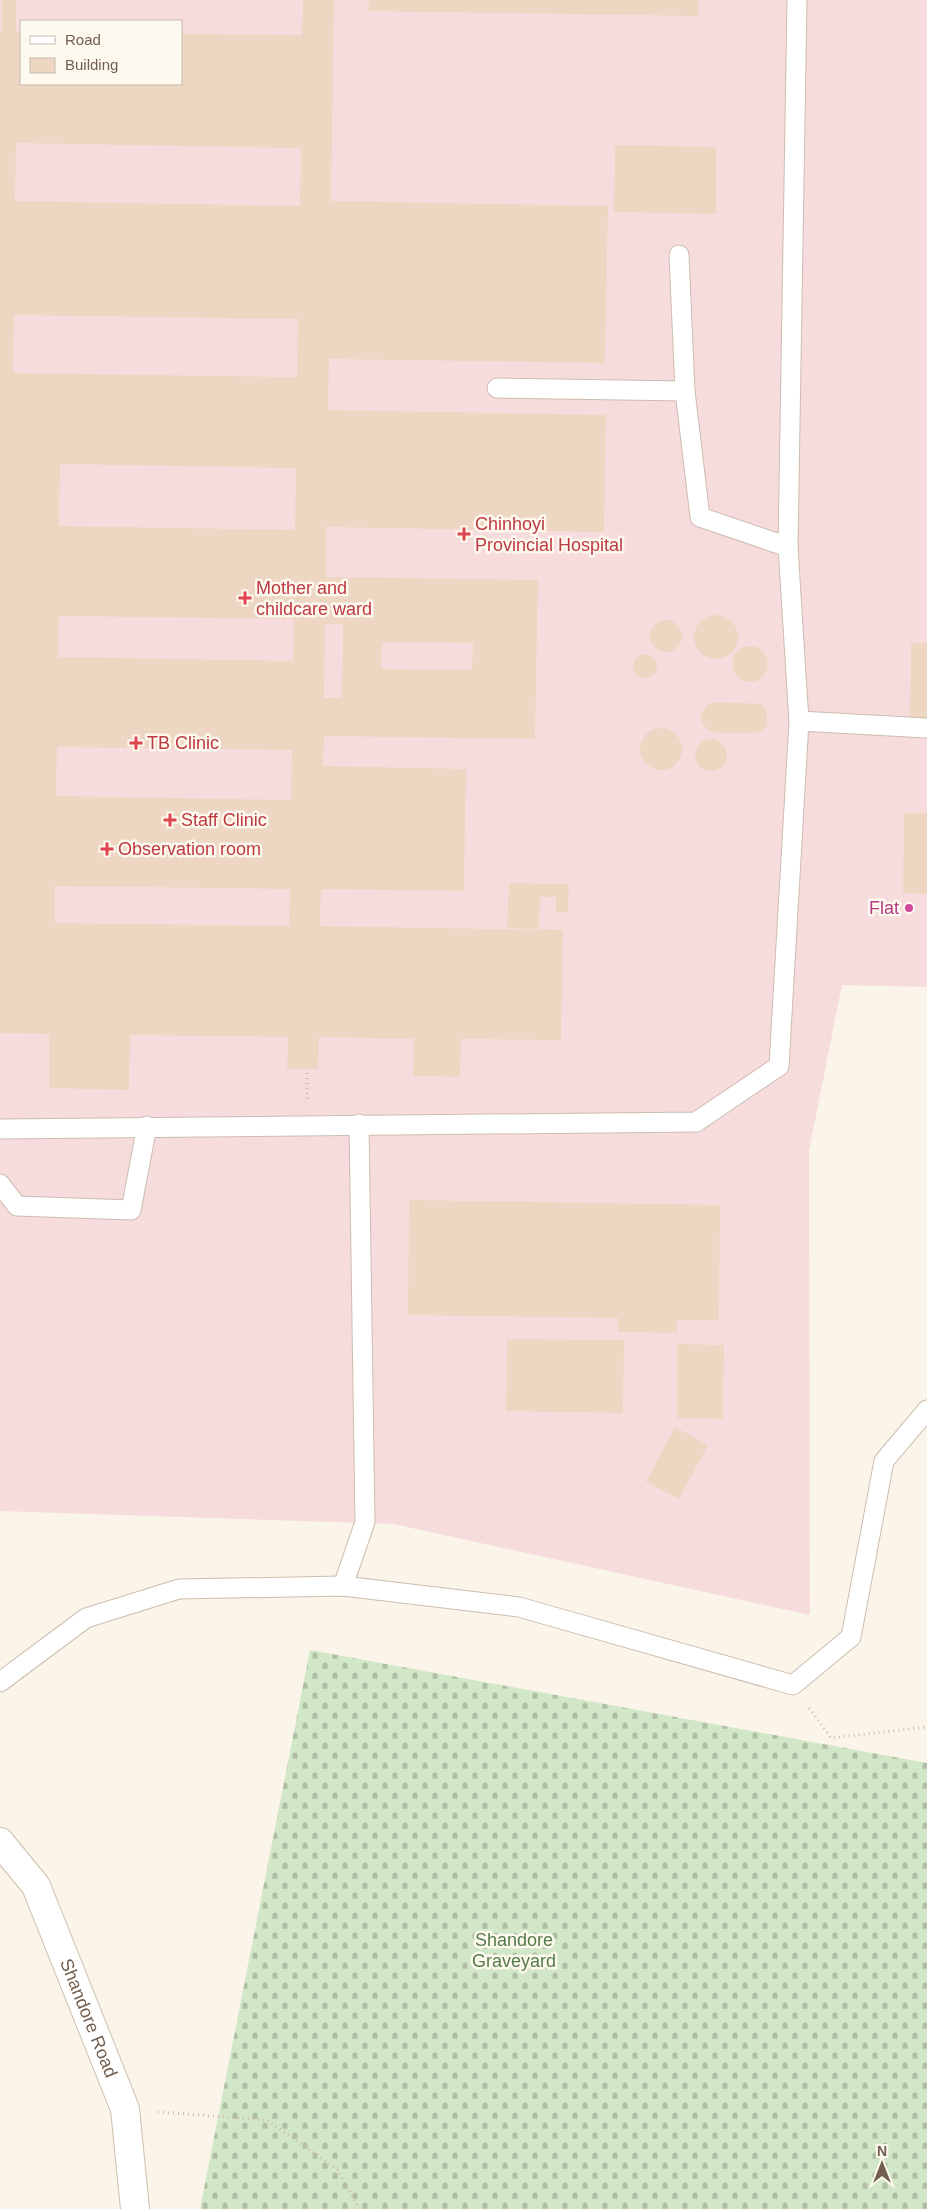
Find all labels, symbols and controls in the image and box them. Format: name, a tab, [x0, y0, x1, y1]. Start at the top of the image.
legend	[20, 20, 182, 85]
text: Road	[65, 31, 101, 48]
text: Building	[65, 56, 118, 73]
place label: Chinhoyi Provincial Hospital	[475, 514, 623, 555]
marker: Chinhoyi Provincial Hospital	[457, 527, 471, 541]
place label: Mother and childcare ward	[256, 578, 372, 619]
marker: Mother and childcare ward	[238, 591, 252, 605]
place label: TB Clinic	[147, 733, 219, 753]
marker: TB Clinic	[129, 736, 143, 750]
place label: Staff Clinic	[181, 810, 267, 830]
marker: Staff Clinic	[163, 813, 177, 827]
place label: Observation room	[118, 839, 261, 859]
marker: Observation room	[100, 842, 114, 856]
place label: Flat	[869, 898, 899, 918]
marker: Flat	[903, 902, 915, 914]
park label: Shandore Graveyard	[472, 1930, 556, 1971]
street label: Shandore Road	[56, 1956, 121, 2080]
north arrow	[857, 2139, 907, 2189]
text: N	[877, 2143, 887, 2159]

